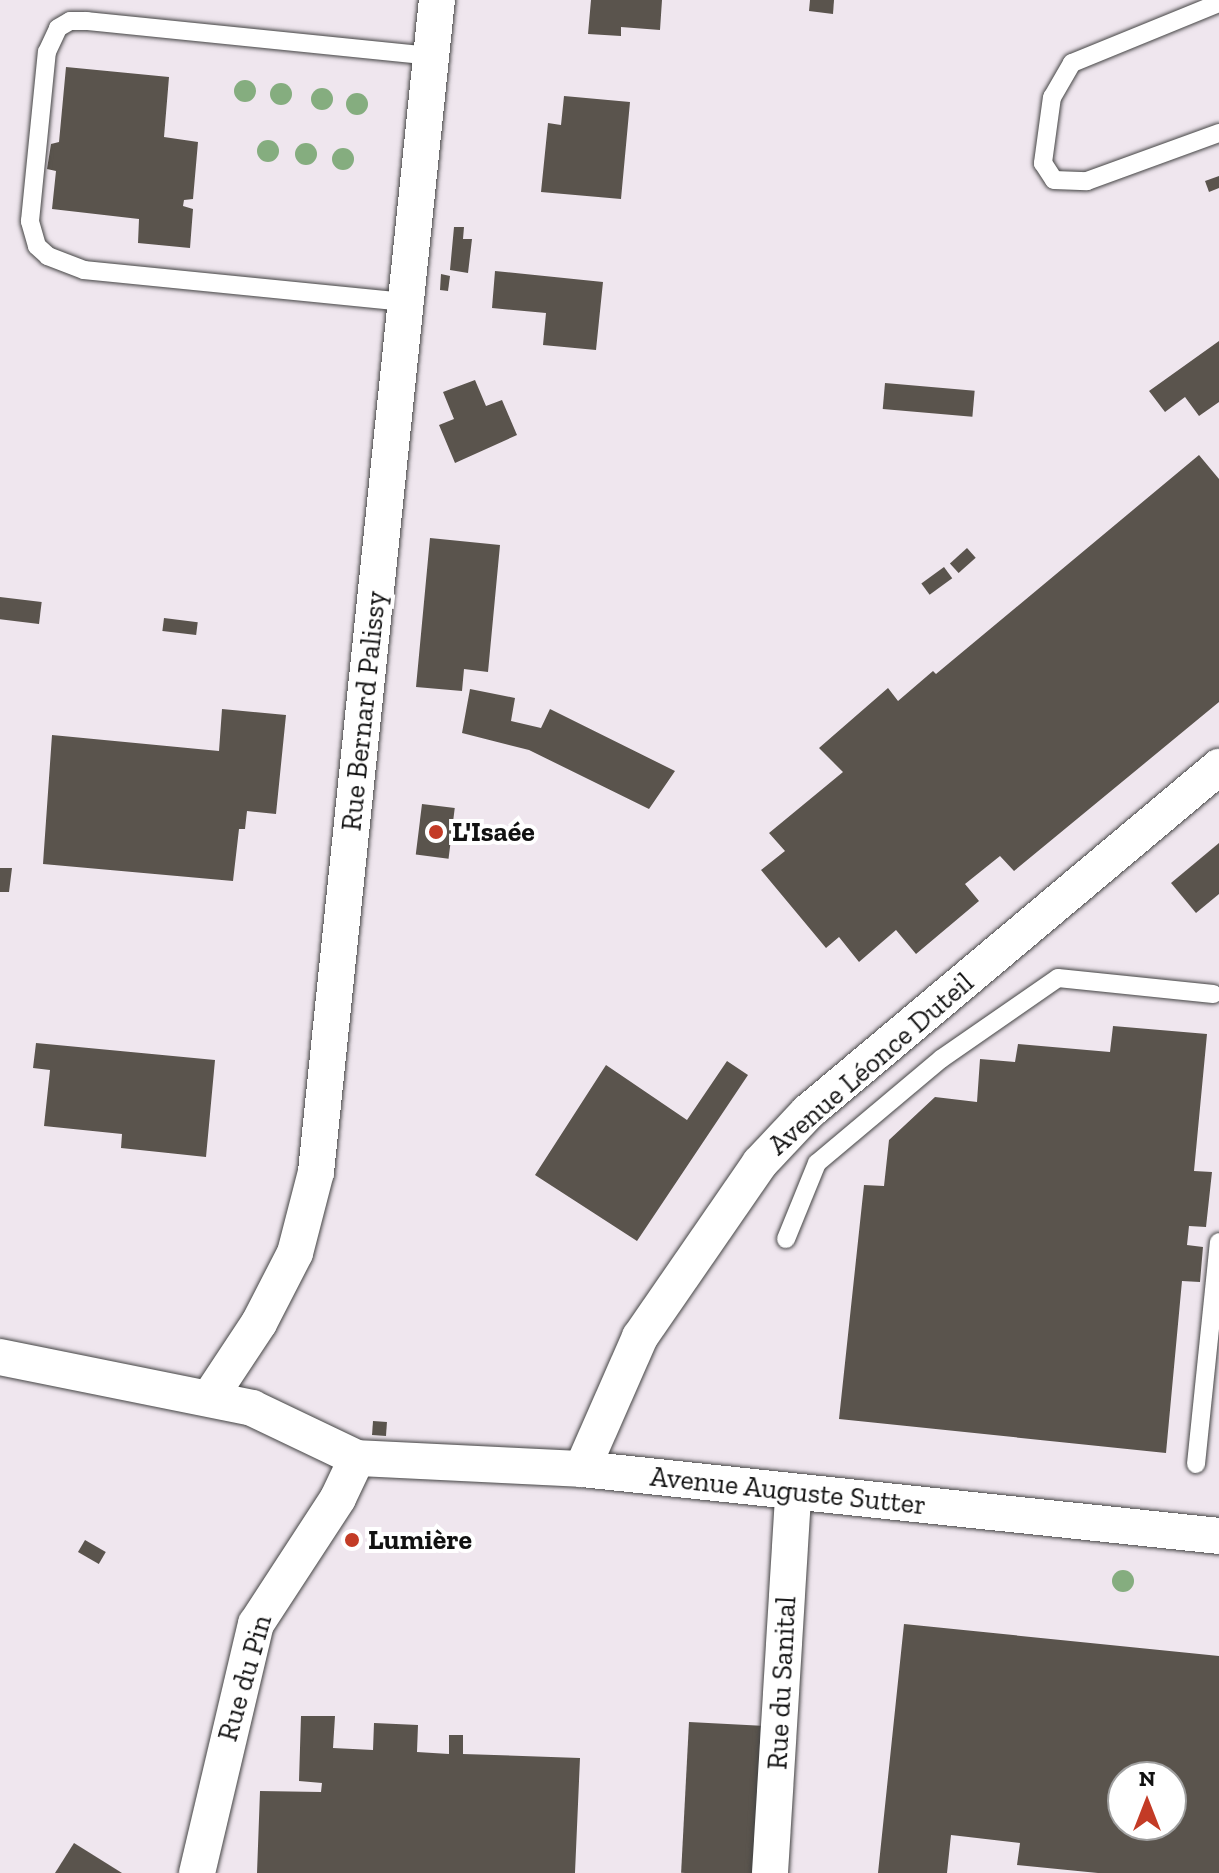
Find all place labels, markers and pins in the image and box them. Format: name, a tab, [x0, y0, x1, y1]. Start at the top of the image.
place label: L'Isaée	[452, 815, 535, 849]
marker: L'Isaée	[427, 823, 445, 841]
place label: Lumière	[368, 1523, 472, 1557]
marker: Lumière	[343, 1531, 361, 1549]

